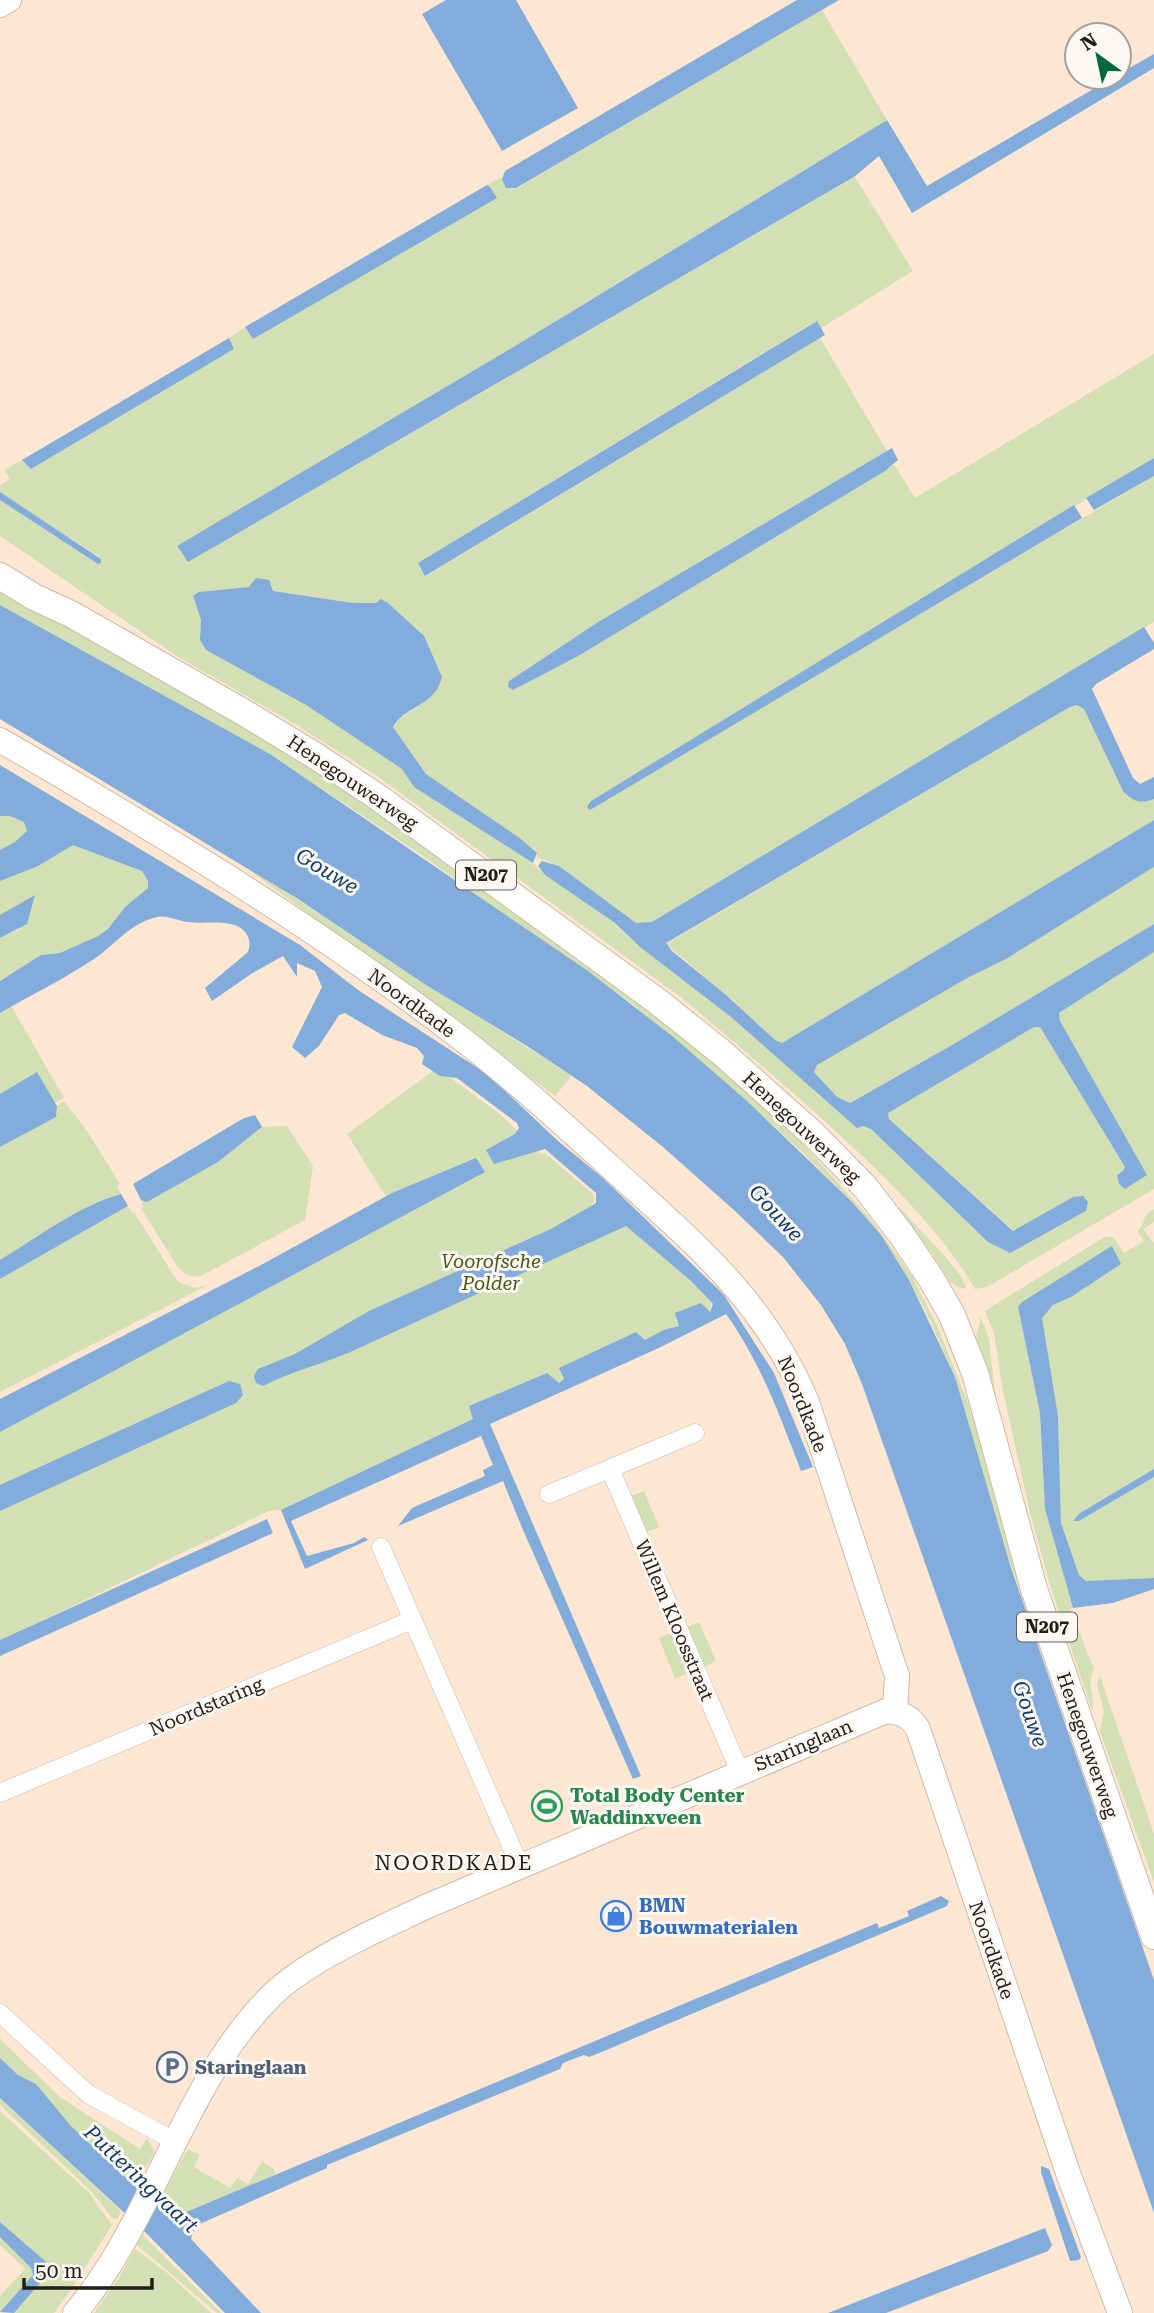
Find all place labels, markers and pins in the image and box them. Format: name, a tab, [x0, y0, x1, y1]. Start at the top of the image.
place label: Total Body Center Waddinxveen	[570, 1784, 745, 1829]
sports icon: Total Body Center Waddinxveen	[530, 1789, 564, 1823]
place label: BMN Bouwmaterialen	[639, 1894, 798, 1939]
shop icon: BMN Bouwmaterialen	[599, 1899, 633, 1933]
parking icon: Staringlaan	[155, 2050, 189, 2084]
place label: Staringlaan	[195, 2056, 307, 2079]

